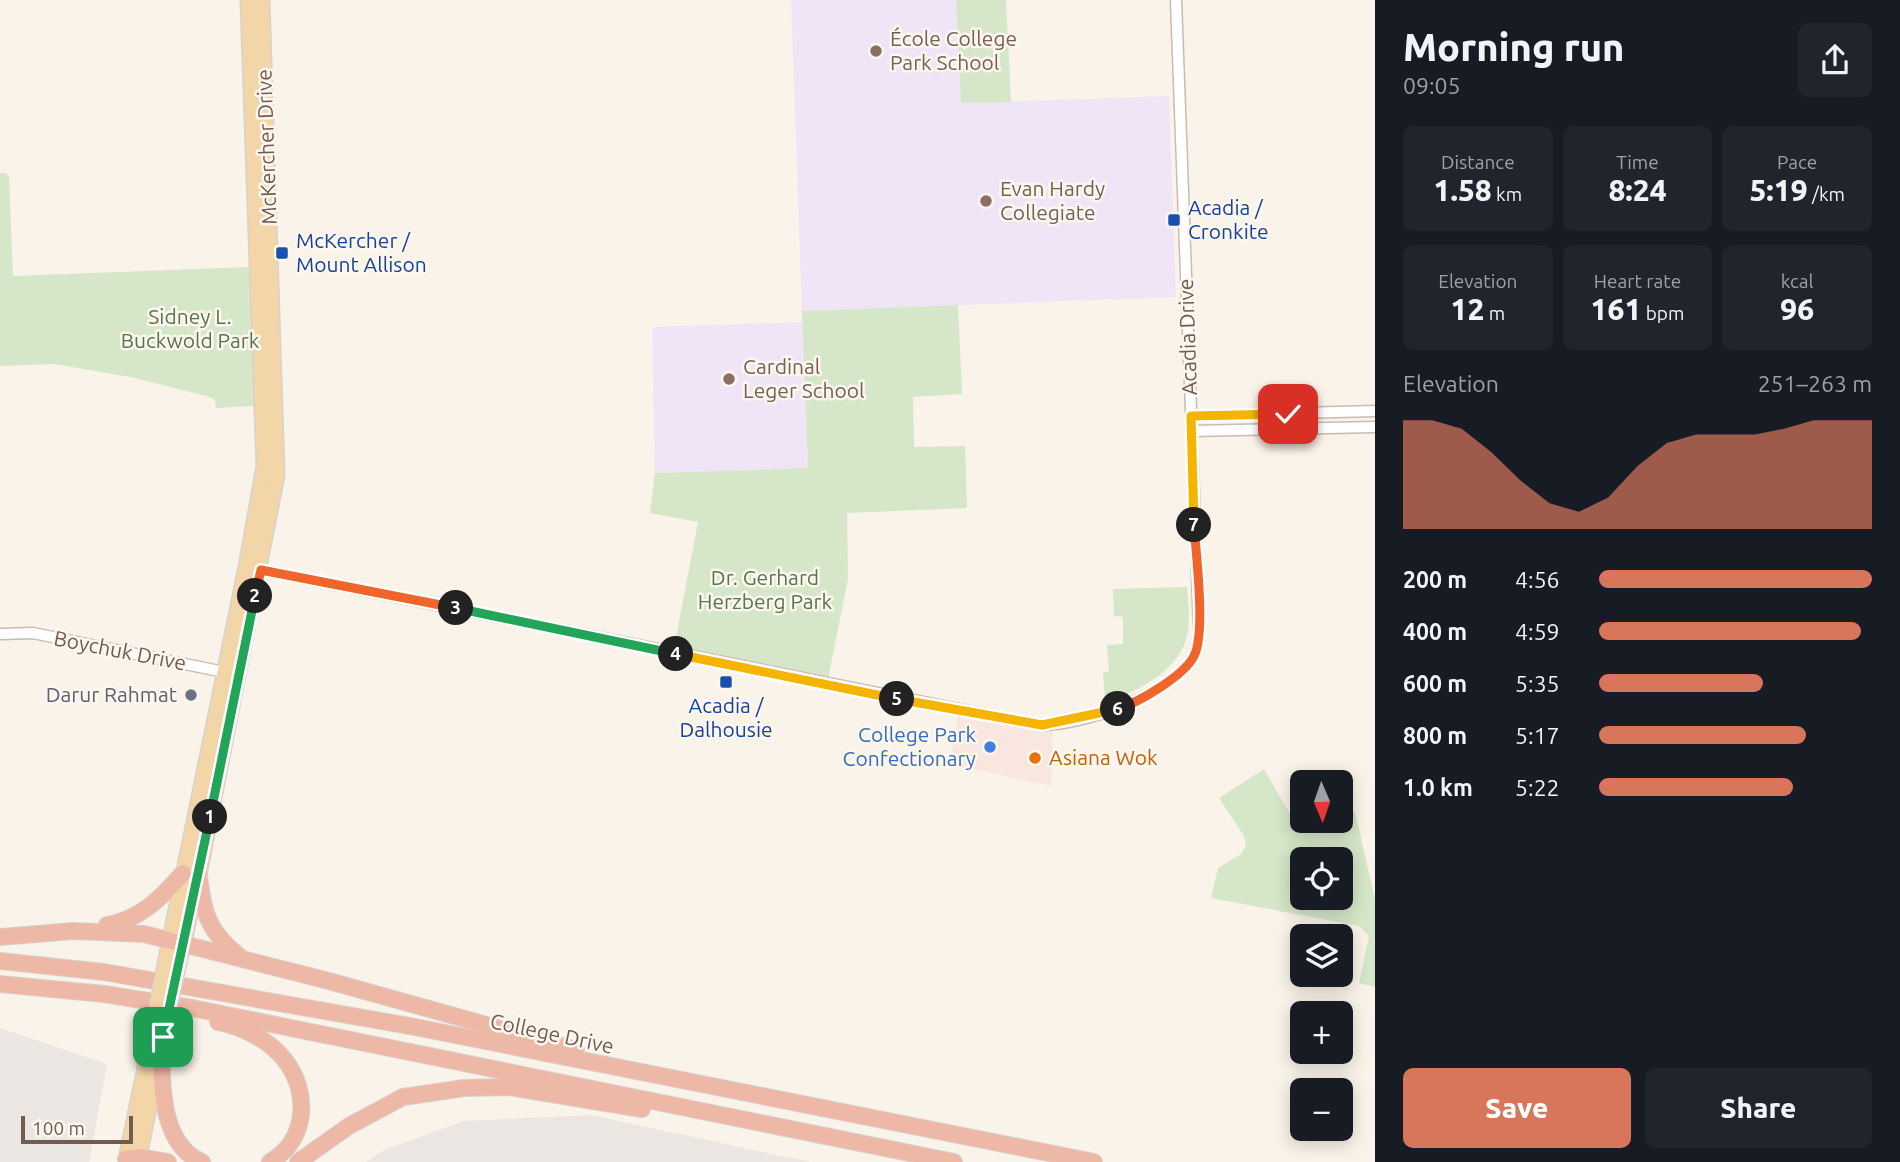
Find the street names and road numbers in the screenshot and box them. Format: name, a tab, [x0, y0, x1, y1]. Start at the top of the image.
street label: McKercher Drive	[251, 69, 281, 225]
street label: Acadia Drive	[1173, 278, 1201, 396]
street label: Boychuk Drive	[52, 625, 188, 675]
street label: College Drive	[488, 1008, 616, 1058]

